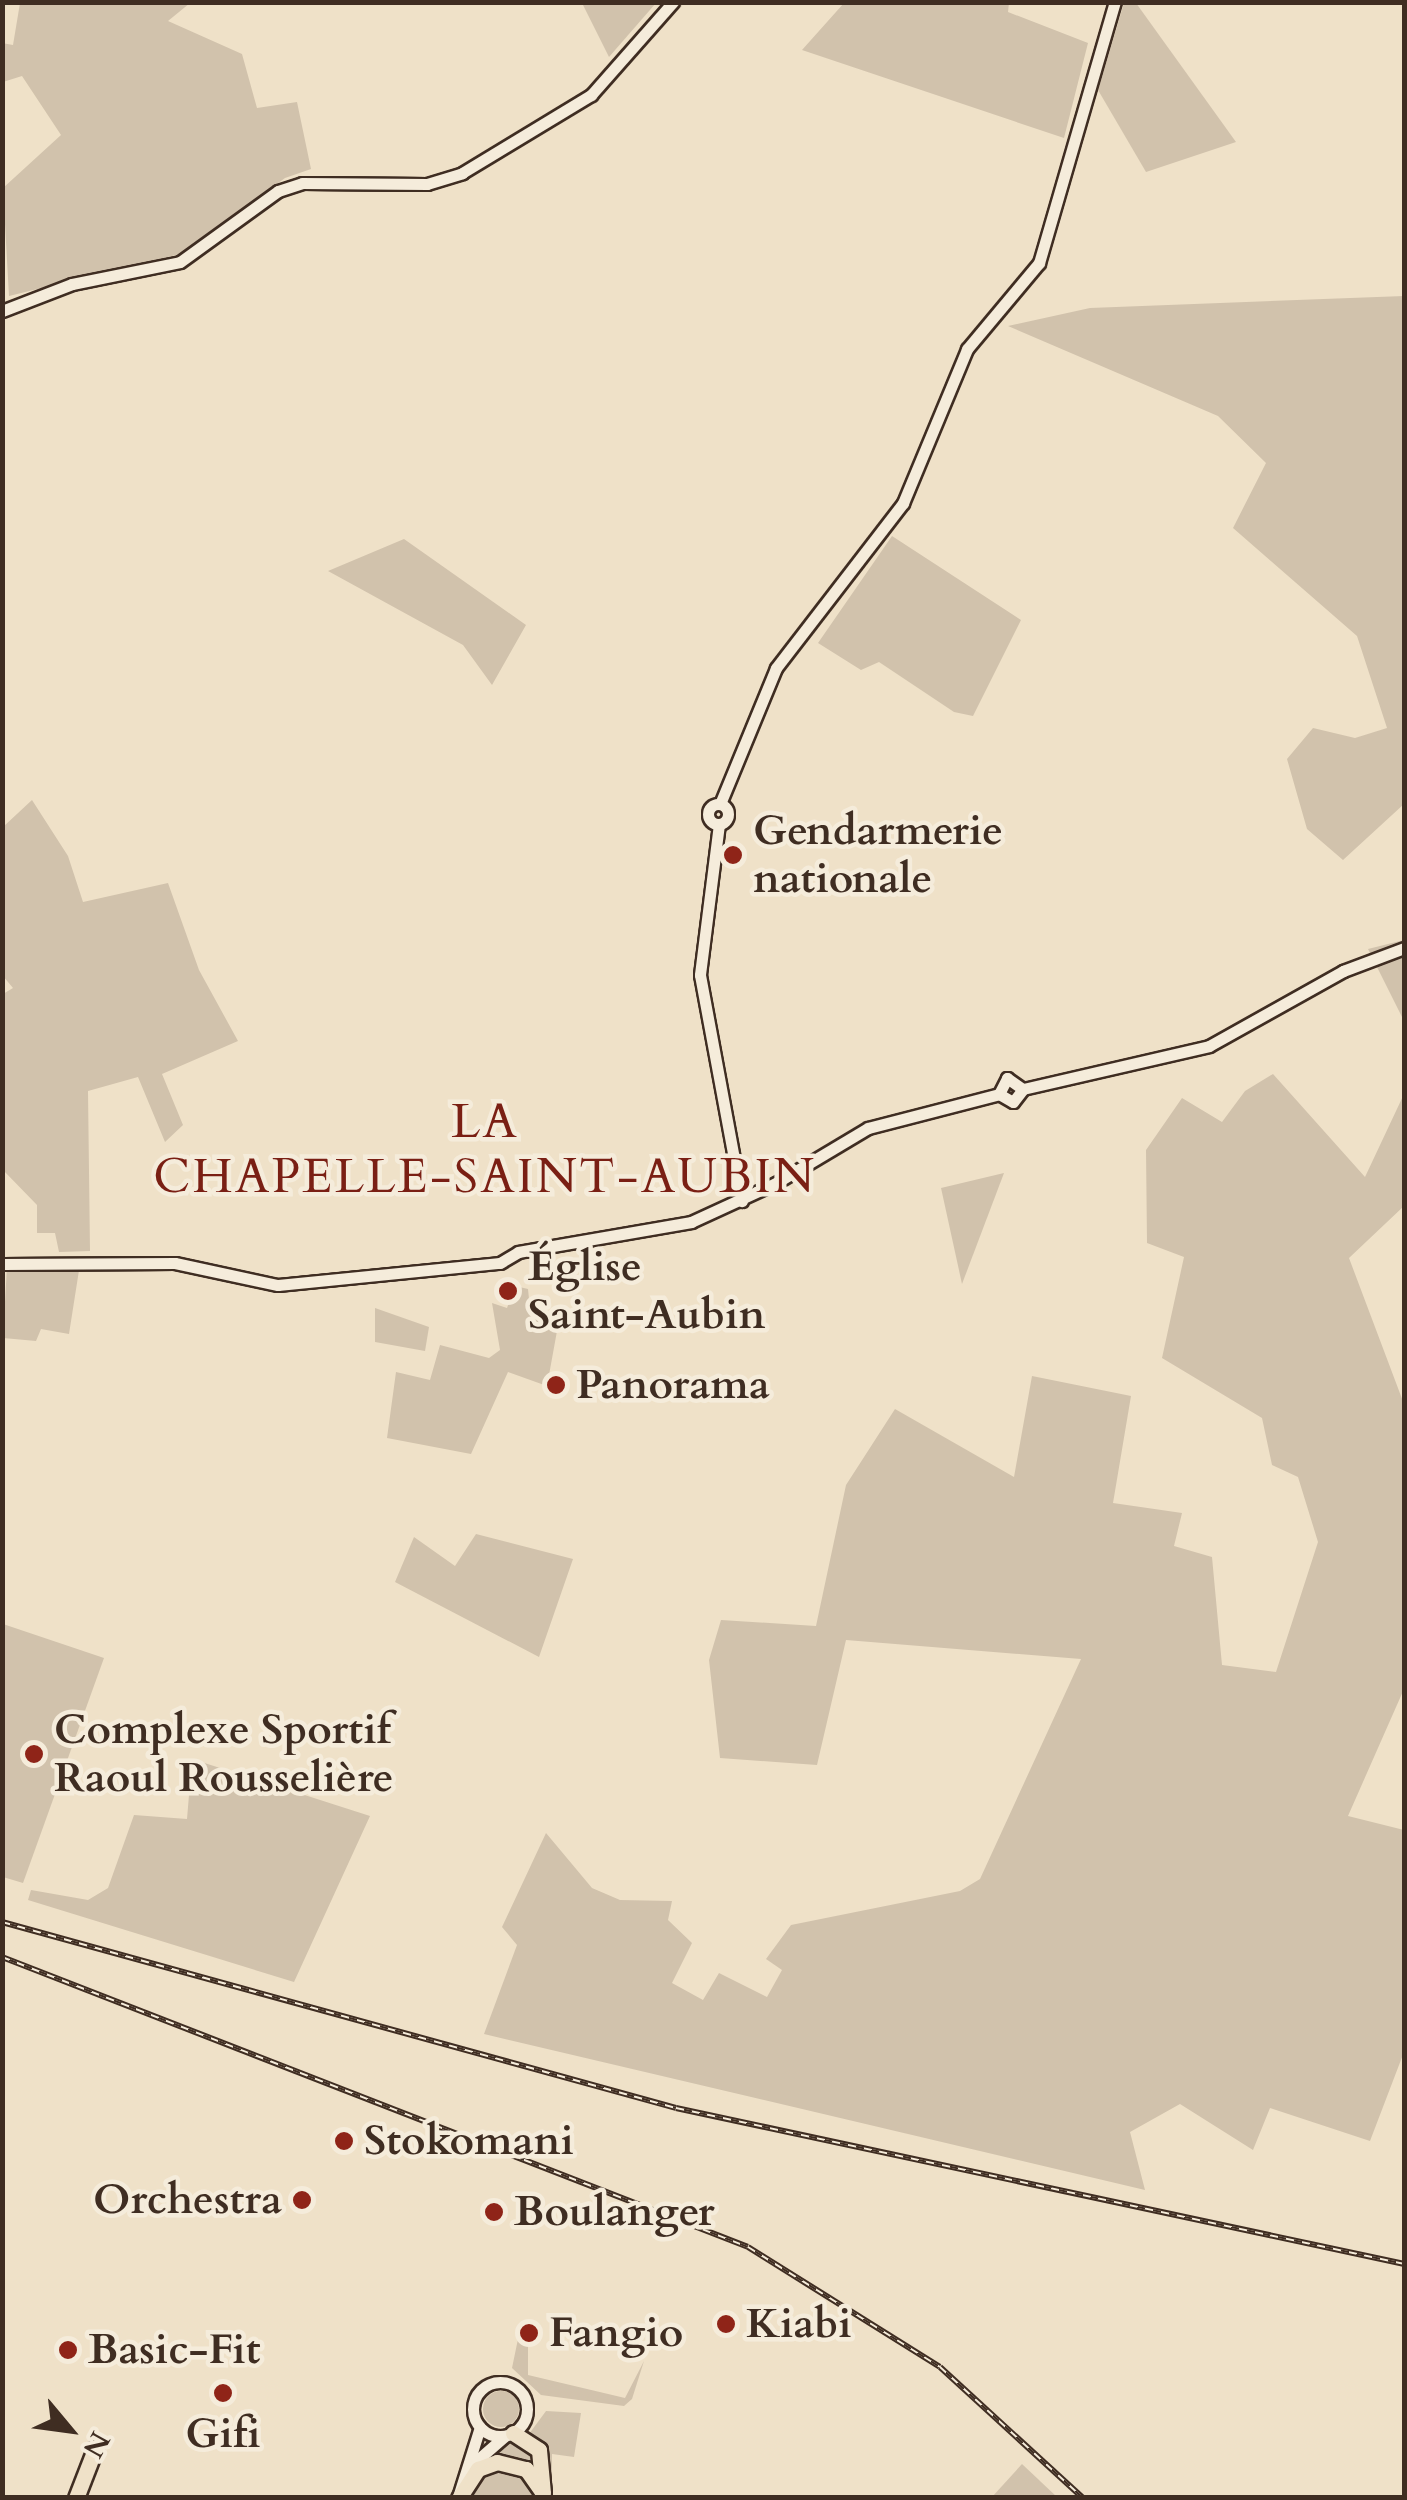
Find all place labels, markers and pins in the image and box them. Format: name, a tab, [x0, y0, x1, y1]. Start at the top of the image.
place label: Gendarmerie nationale	[753, 806, 1003, 904]
marker: Gendarmerie nationale	[722, 844, 744, 866]
place label: Église Saint-Aubin	[528, 1242, 765, 1340]
marker: Église Saint-Aubin	[497, 1280, 519, 1302]
place label: Panorama	[576, 1360, 770, 1410]
marker: Panorama	[545, 1374, 567, 1396]
place label: Complexe Sportif Raoul Rousselière	[54, 1705, 393, 1804]
marker: Complexe Sportif Raoul Rousselière	[23, 1743, 45, 1765]
place label: Stokomani	[364, 2116, 574, 2166]
marker: Stokomani	[333, 2130, 355, 2152]
place label: Orchestra	[93, 2175, 282, 2225]
place label: Boulanger	[514, 2187, 715, 2237]
marker: Orchestra	[291, 2189, 313, 2211]
marker: Boulanger	[483, 2201, 505, 2223]
place label: Kiabi	[746, 2299, 852, 2349]
place label: Fangio	[549, 2308, 683, 2358]
marker: Kiabi	[715, 2313, 737, 2335]
marker: Fangio	[518, 2322, 540, 2344]
place label: Basic-Fit	[88, 2325, 261, 2375]
marker: Basic-Fit	[57, 2339, 79, 2361]
marker: Gifi	[212, 2382, 234, 2404]
place label: Gifi	[185, 2409, 261, 2459]

